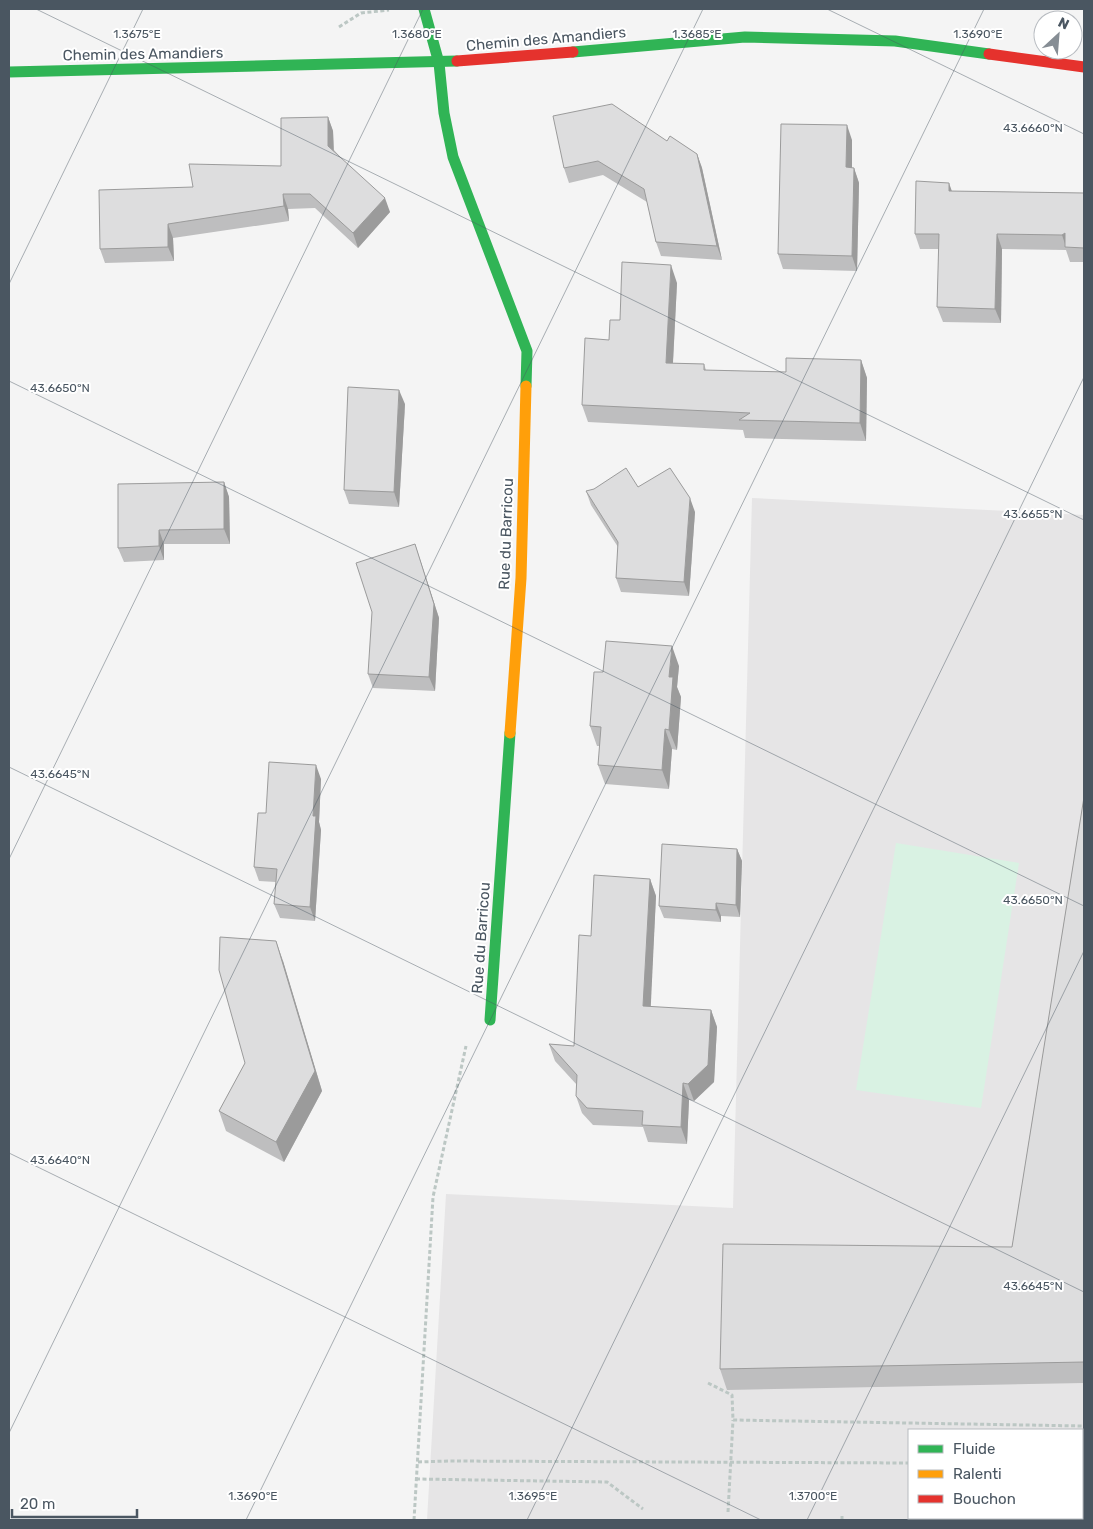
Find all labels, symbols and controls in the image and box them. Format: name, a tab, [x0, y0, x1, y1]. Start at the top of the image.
north arrow	[1033, 10, 1083, 60]
text: N	[1055, 14, 1072, 34]
street label: Chemin des Amandiers	[465, 23, 627, 55]
text: 1.3675°E	[113, 27, 161, 41]
text: 1.3680°E	[392, 27, 442, 41]
text: 1.3685°E	[672, 27, 722, 41]
text: 1.3690°E	[953, 27, 1003, 41]
street label: Chemin des Amandiers	[63, 44, 224, 64]
text: 43.6660°N	[1003, 121, 1063, 135]
text: 43.6650°N	[30, 381, 90, 395]
street label: Rue du Barricou	[495, 478, 517, 590]
text: 43.6655°N	[1003, 507, 1063, 521]
text: 43.6645°N	[30, 767, 90, 781]
street label: Rue du Barricou	[468, 882, 494, 994]
text: 43.6650°N	[1003, 893, 1063, 907]
text: 43.6640°N	[30, 1153, 90, 1167]
text: 43.6645°N	[1003, 1279, 1063, 1293]
legend	[908, 1429, 1083, 1519]
text: Fluide	[953, 1440, 995, 1458]
text: Ralenti	[953, 1465, 1002, 1483]
scale bar	[12, 1486, 138, 1518]
text: 1.3690°E	[228, 1489, 278, 1503]
text: 1.3695°E	[509, 1489, 557, 1503]
text: 1.3700°E	[789, 1489, 837, 1503]
text: Bouchon	[953, 1490, 1016, 1508]
text: 20 m	[20, 1495, 55, 1513]

